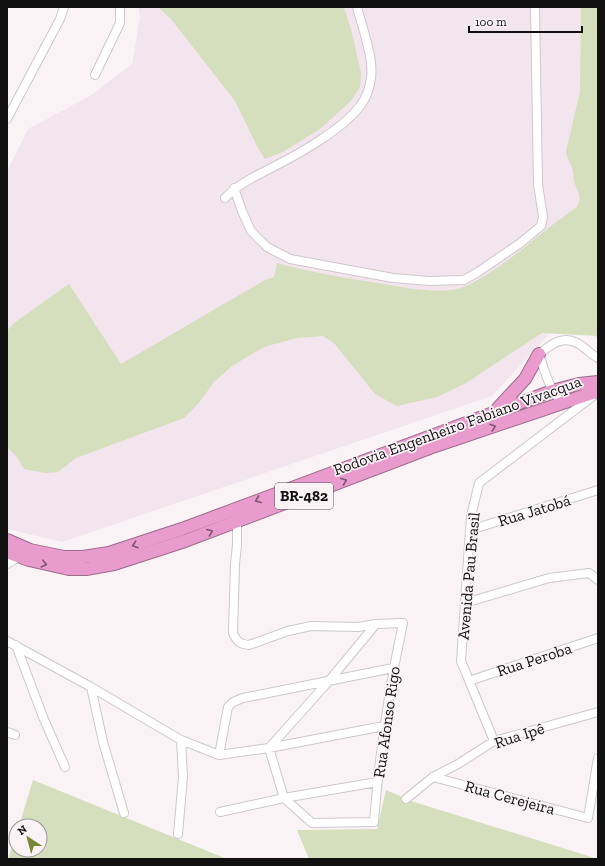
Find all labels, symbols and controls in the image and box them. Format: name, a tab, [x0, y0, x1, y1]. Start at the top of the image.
scale bar	[469, 8, 582, 34]
text: 100 m	[475, 15, 507, 29]
street label: Rodovia Engenheiro Fabiano Vivacqua	[331, 372, 584, 479]
one-way arrow	[489, 423, 496, 432]
one-way arrow	[341, 478, 348, 486]
road number: BR-482	[275, 483, 333, 509]
street label: Rua Jatobá	[496, 490, 573, 531]
one-way arrow	[254, 496, 261, 504]
street label: Avenida Pau Brasil	[453, 511, 484, 641]
one-way arrow	[206, 528, 213, 536]
one-way arrow	[132, 540, 139, 548]
one-way arrow	[41, 559, 47, 567]
street label: Rua Peroba	[494, 638, 574, 681]
street label: Rua Afonso Rigo	[369, 665, 404, 779]
street label: Rua Ipê	[492, 718, 547, 752]
street label: Rua Cerejeira	[463, 776, 557, 819]
north arrow	[8, 818, 48, 858]
text: N	[15, 822, 30, 838]

